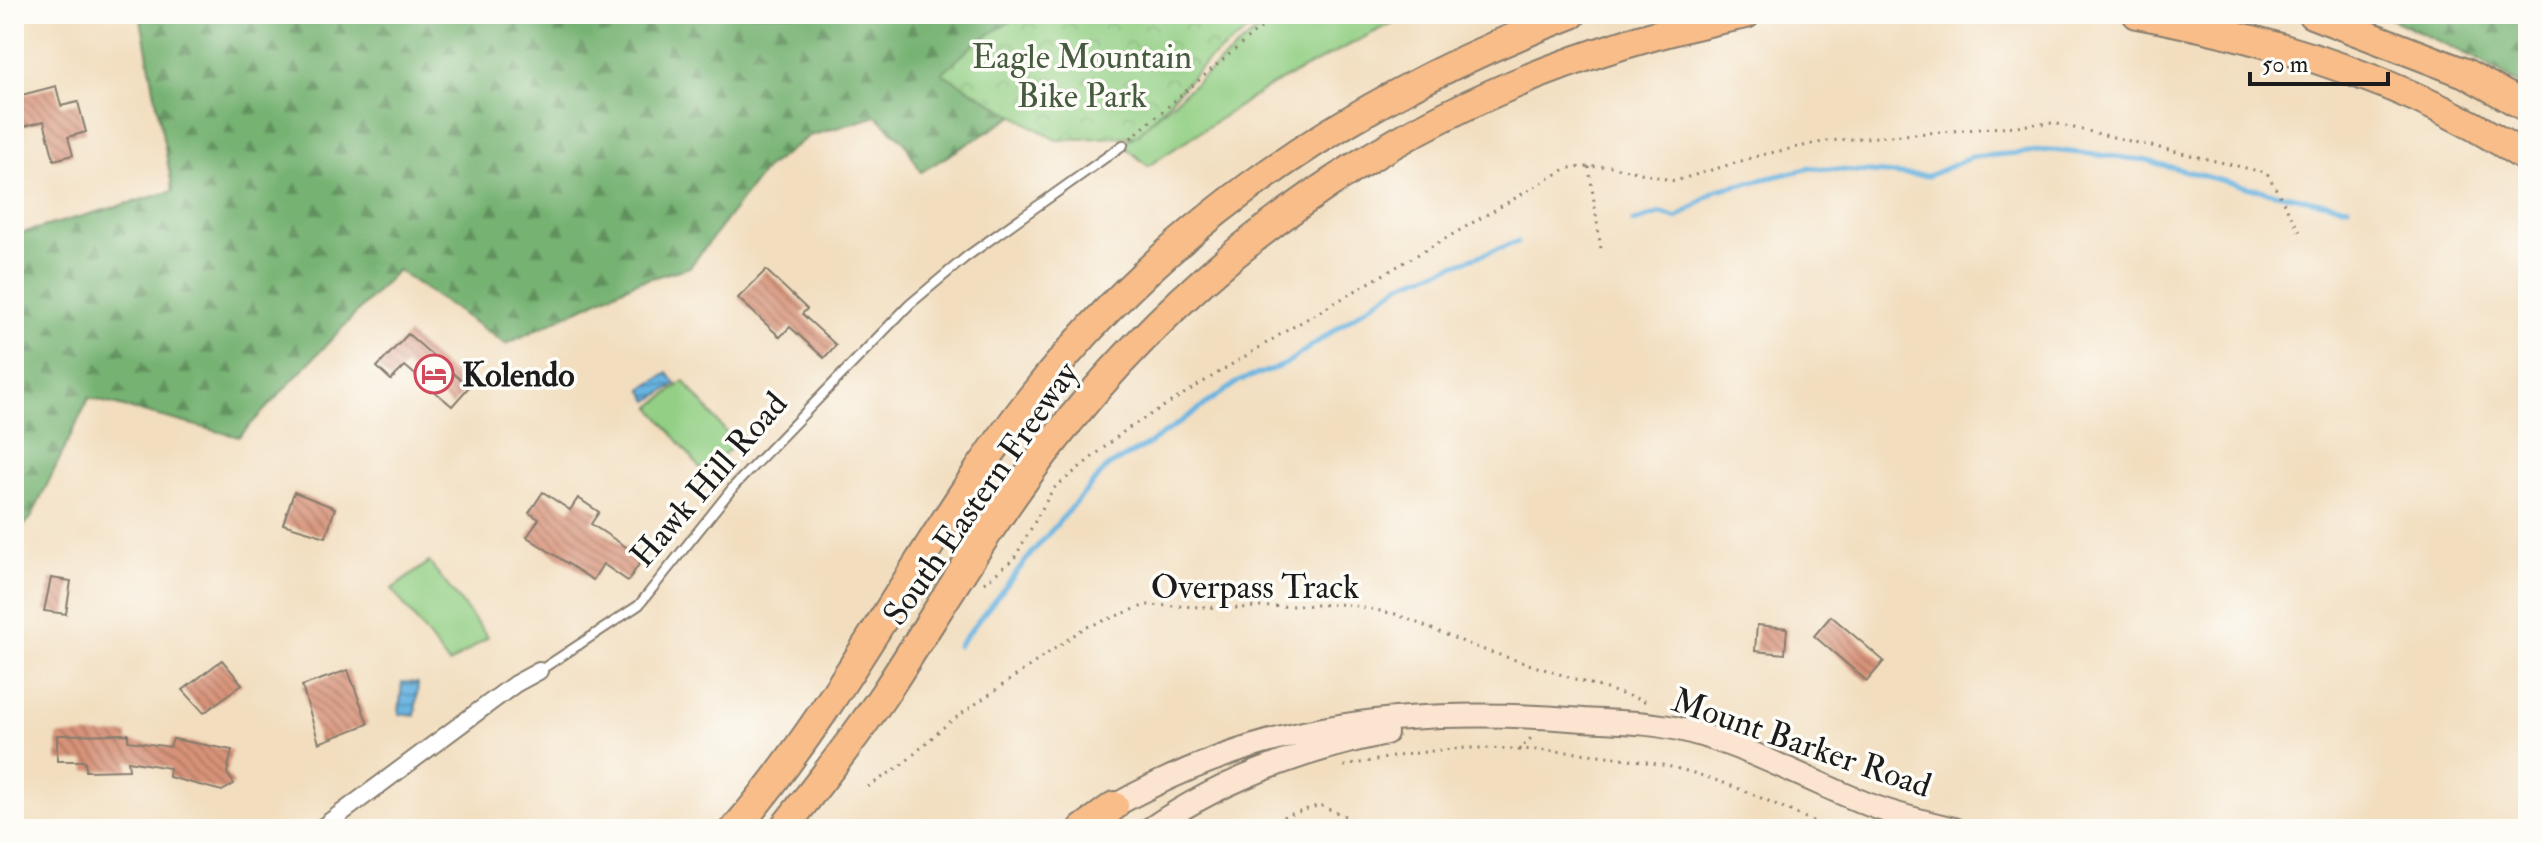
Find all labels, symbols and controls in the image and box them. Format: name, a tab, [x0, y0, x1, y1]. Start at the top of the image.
park label: Eagle Mountain Bike Park	[972, 36, 1192, 118]
scale bar	[2250, 36, 2388, 86]
text: 50 m	[2262, 49, 2309, 80]
hotel icon: Kolendo	[413, 353, 455, 395]
street label: South Eastern Freeway	[874, 353, 1089, 634]
place label: Kolendo	[462, 354, 575, 397]
street label: Hawk Hill Road	[621, 383, 797, 577]
street label: Overpass Track	[1151, 566, 1359, 609]
street label: Mount Barker Road	[1666, 679, 1937, 808]

